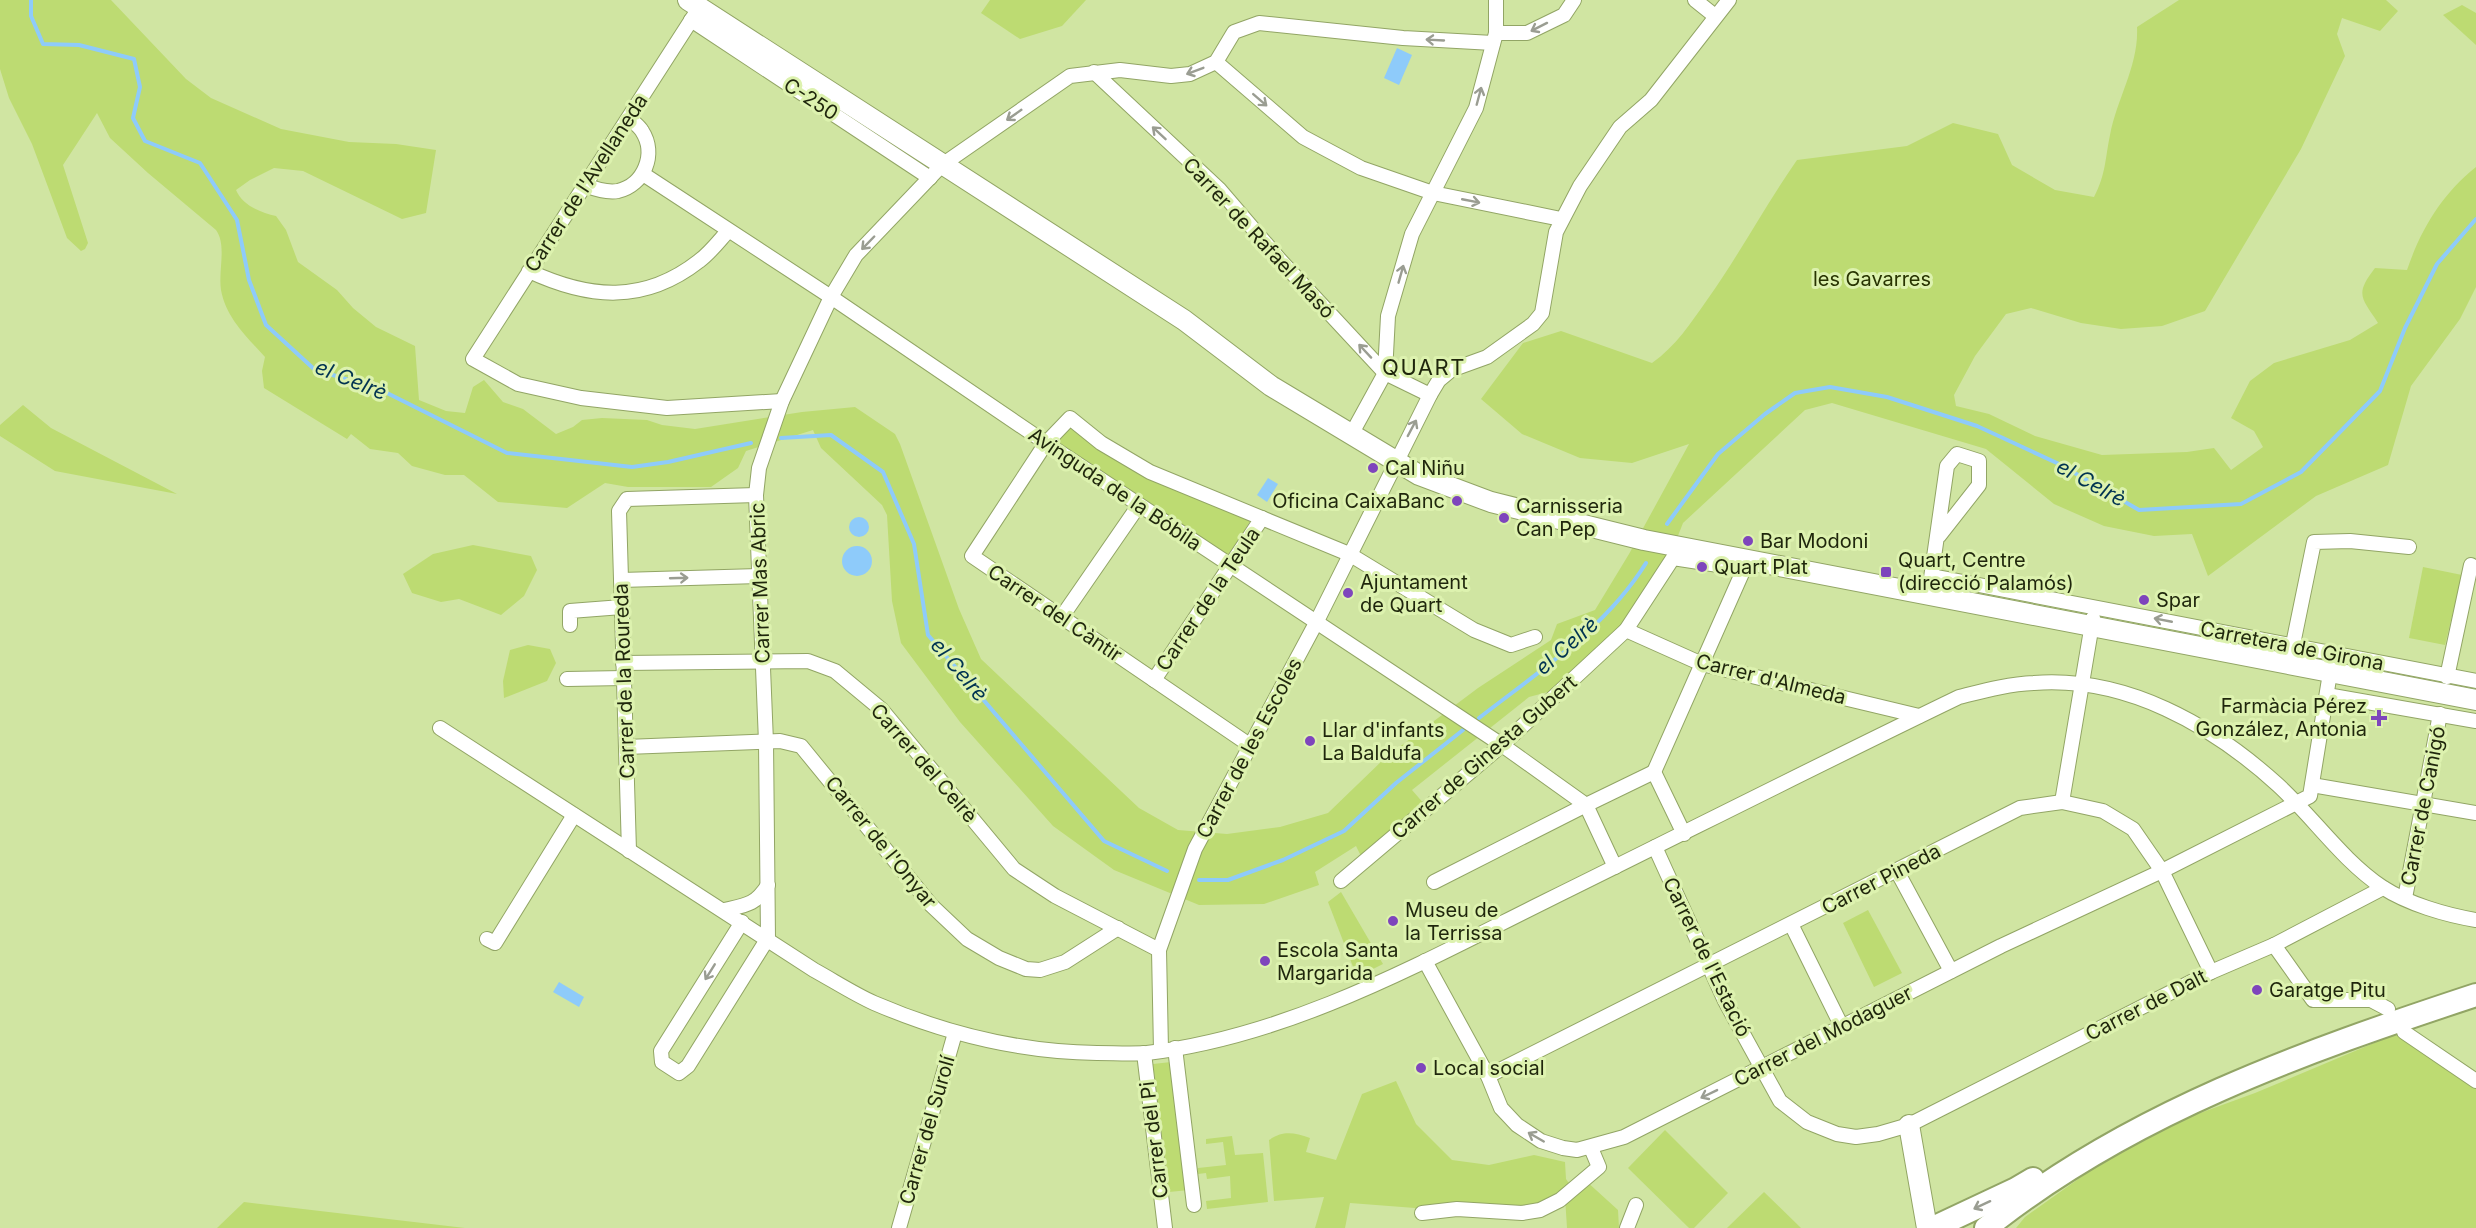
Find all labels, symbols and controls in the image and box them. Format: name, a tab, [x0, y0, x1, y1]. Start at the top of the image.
one-way arrow	[1531, 22, 1549, 33]
one-way arrow	[1425, 34, 1445, 45]
one-way arrow	[1186, 66, 1205, 77]
street label: C-250	[779, 73, 843, 125]
one-way arrow	[1474, 87, 1485, 106]
street label: Carrer de l'Avellaneda	[519, 90, 653, 276]
one-way arrow	[1252, 93, 1267, 107]
one-way arrow	[1006, 109, 1022, 121]
one-way arrow	[1152, 126, 1167, 140]
street label: Carrer de Rafael Masó	[1178, 152, 1340, 324]
one-way arrow	[1460, 196, 1480, 207]
one-way arrow	[860, 235, 875, 250]
one-way arrow	[1395, 265, 1407, 284]
park label: les Gavarres	[1813, 267, 1931, 291]
one-way arrow	[1358, 344, 1372, 359]
water label: el Celrè	[312, 354, 391, 405]
district label: QUART	[1382, 354, 1466, 380]
one-way arrow	[1406, 420, 1418, 437]
street label: Avinguda de la Bóbila	[1024, 422, 1206, 556]
water label: el Celrè	[2052, 453, 2130, 512]
place label: Cal Niñu	[1385, 456, 1465, 480]
marker: Cal Niñu	[1366, 461, 1380, 475]
place label: Oficina CaixaBanc	[1272, 489, 1445, 513]
marker: Oficina CaixaBanc	[1450, 494, 1464, 508]
place label: Carnisseria Can Pep	[1516, 494, 1623, 541]
street label: Carrer Mas Abric	[745, 502, 775, 664]
marker: Carnisseria Can Pep	[1497, 511, 1511, 525]
street label: Carrer de la Teula	[1151, 523, 1265, 675]
place label: Bar Modoni	[1760, 529, 1868, 553]
marker: Bar Modoni	[1741, 534, 1755, 548]
place label: Quart, Centre (direcció Palamós)	[1898, 548, 2074, 595]
place label: Quart Plat	[1714, 555, 1808, 579]
street label: Carrer del Càntir	[983, 559, 1127, 667]
marker: Quart Plat	[1695, 560, 1709, 574]
marker: Quart, Centre (direcció Palamós)	[1879, 565, 1893, 579]
place label: Ajuntament de Quart	[1360, 570, 1468, 617]
one-way arrow	[669, 573, 689, 584]
street label: Carrer de la Roureda	[609, 583, 639, 779]
marker: Ajuntament de Quart	[1341, 586, 1355, 600]
place label: Spar	[2156, 588, 2201, 612]
marker: Spar	[2137, 593, 2151, 607]
water label: el Celrè	[1530, 612, 1603, 680]
one-way arrow	[2154, 614, 2174, 625]
street label: Carretera de Girona	[2198, 616, 2386, 676]
water label: el Celrè	[926, 633, 993, 707]
street label: Carrer d'Almeda	[1694, 649, 1848, 709]
street label: Carrer de les Escoles	[1191, 654, 1307, 842]
street label: Carrer de Ginesta Gubert	[1386, 670, 1582, 844]
place label: Farmàcia Pérez González, Antonia	[2196, 694, 2367, 741]
street label: Carrer del Celrè	[866, 699, 982, 827]
marker: Farmàcia Pérez González, Antonia	[2372, 711, 2386, 725]
place label: Llar d'infants La Baldufa	[1322, 718, 1444, 765]
street label: Carrer de Canigó	[2396, 724, 2450, 888]
marker: Llar d'infants La Baldufa	[1303, 734, 1317, 748]
street label: Carrer de l'Onyar	[820, 771, 942, 913]
street label: Carrer Pineda	[1818, 839, 1944, 919]
street label: Carrer de l'Estació	[1658, 873, 1756, 1041]
place label: Museu de la Terrissa	[1405, 898, 1503, 945]
marker: Museu de la Terrissa	[1386, 914, 1400, 928]
place label: Escola Santa Margarida	[1277, 938, 1398, 985]
marker: Escola Santa Margarida	[1258, 954, 1272, 968]
one-way arrow	[704, 963, 716, 980]
street label: Carrer de Dalt	[2081, 964, 2211, 1046]
place label: Garatge Pitu	[2269, 978, 2386, 1002]
street label: Carrer del Modaguer	[1730, 980, 1917, 1091]
marker: Garatge Pitu	[2250, 983, 2264, 997]
street label: Carrer del Surolí	[894, 1053, 960, 1207]
place label: Local social	[1433, 1056, 1545, 1080]
marker: Local social	[1414, 1061, 1428, 1075]
street label: Carrer del Pi	[1135, 1080, 1173, 1200]
one-way arrow	[1701, 1088, 1719, 1100]
one-way arrow	[1528, 1130, 1545, 1142]
one-way arrow	[1973, 1200, 1991, 1212]

